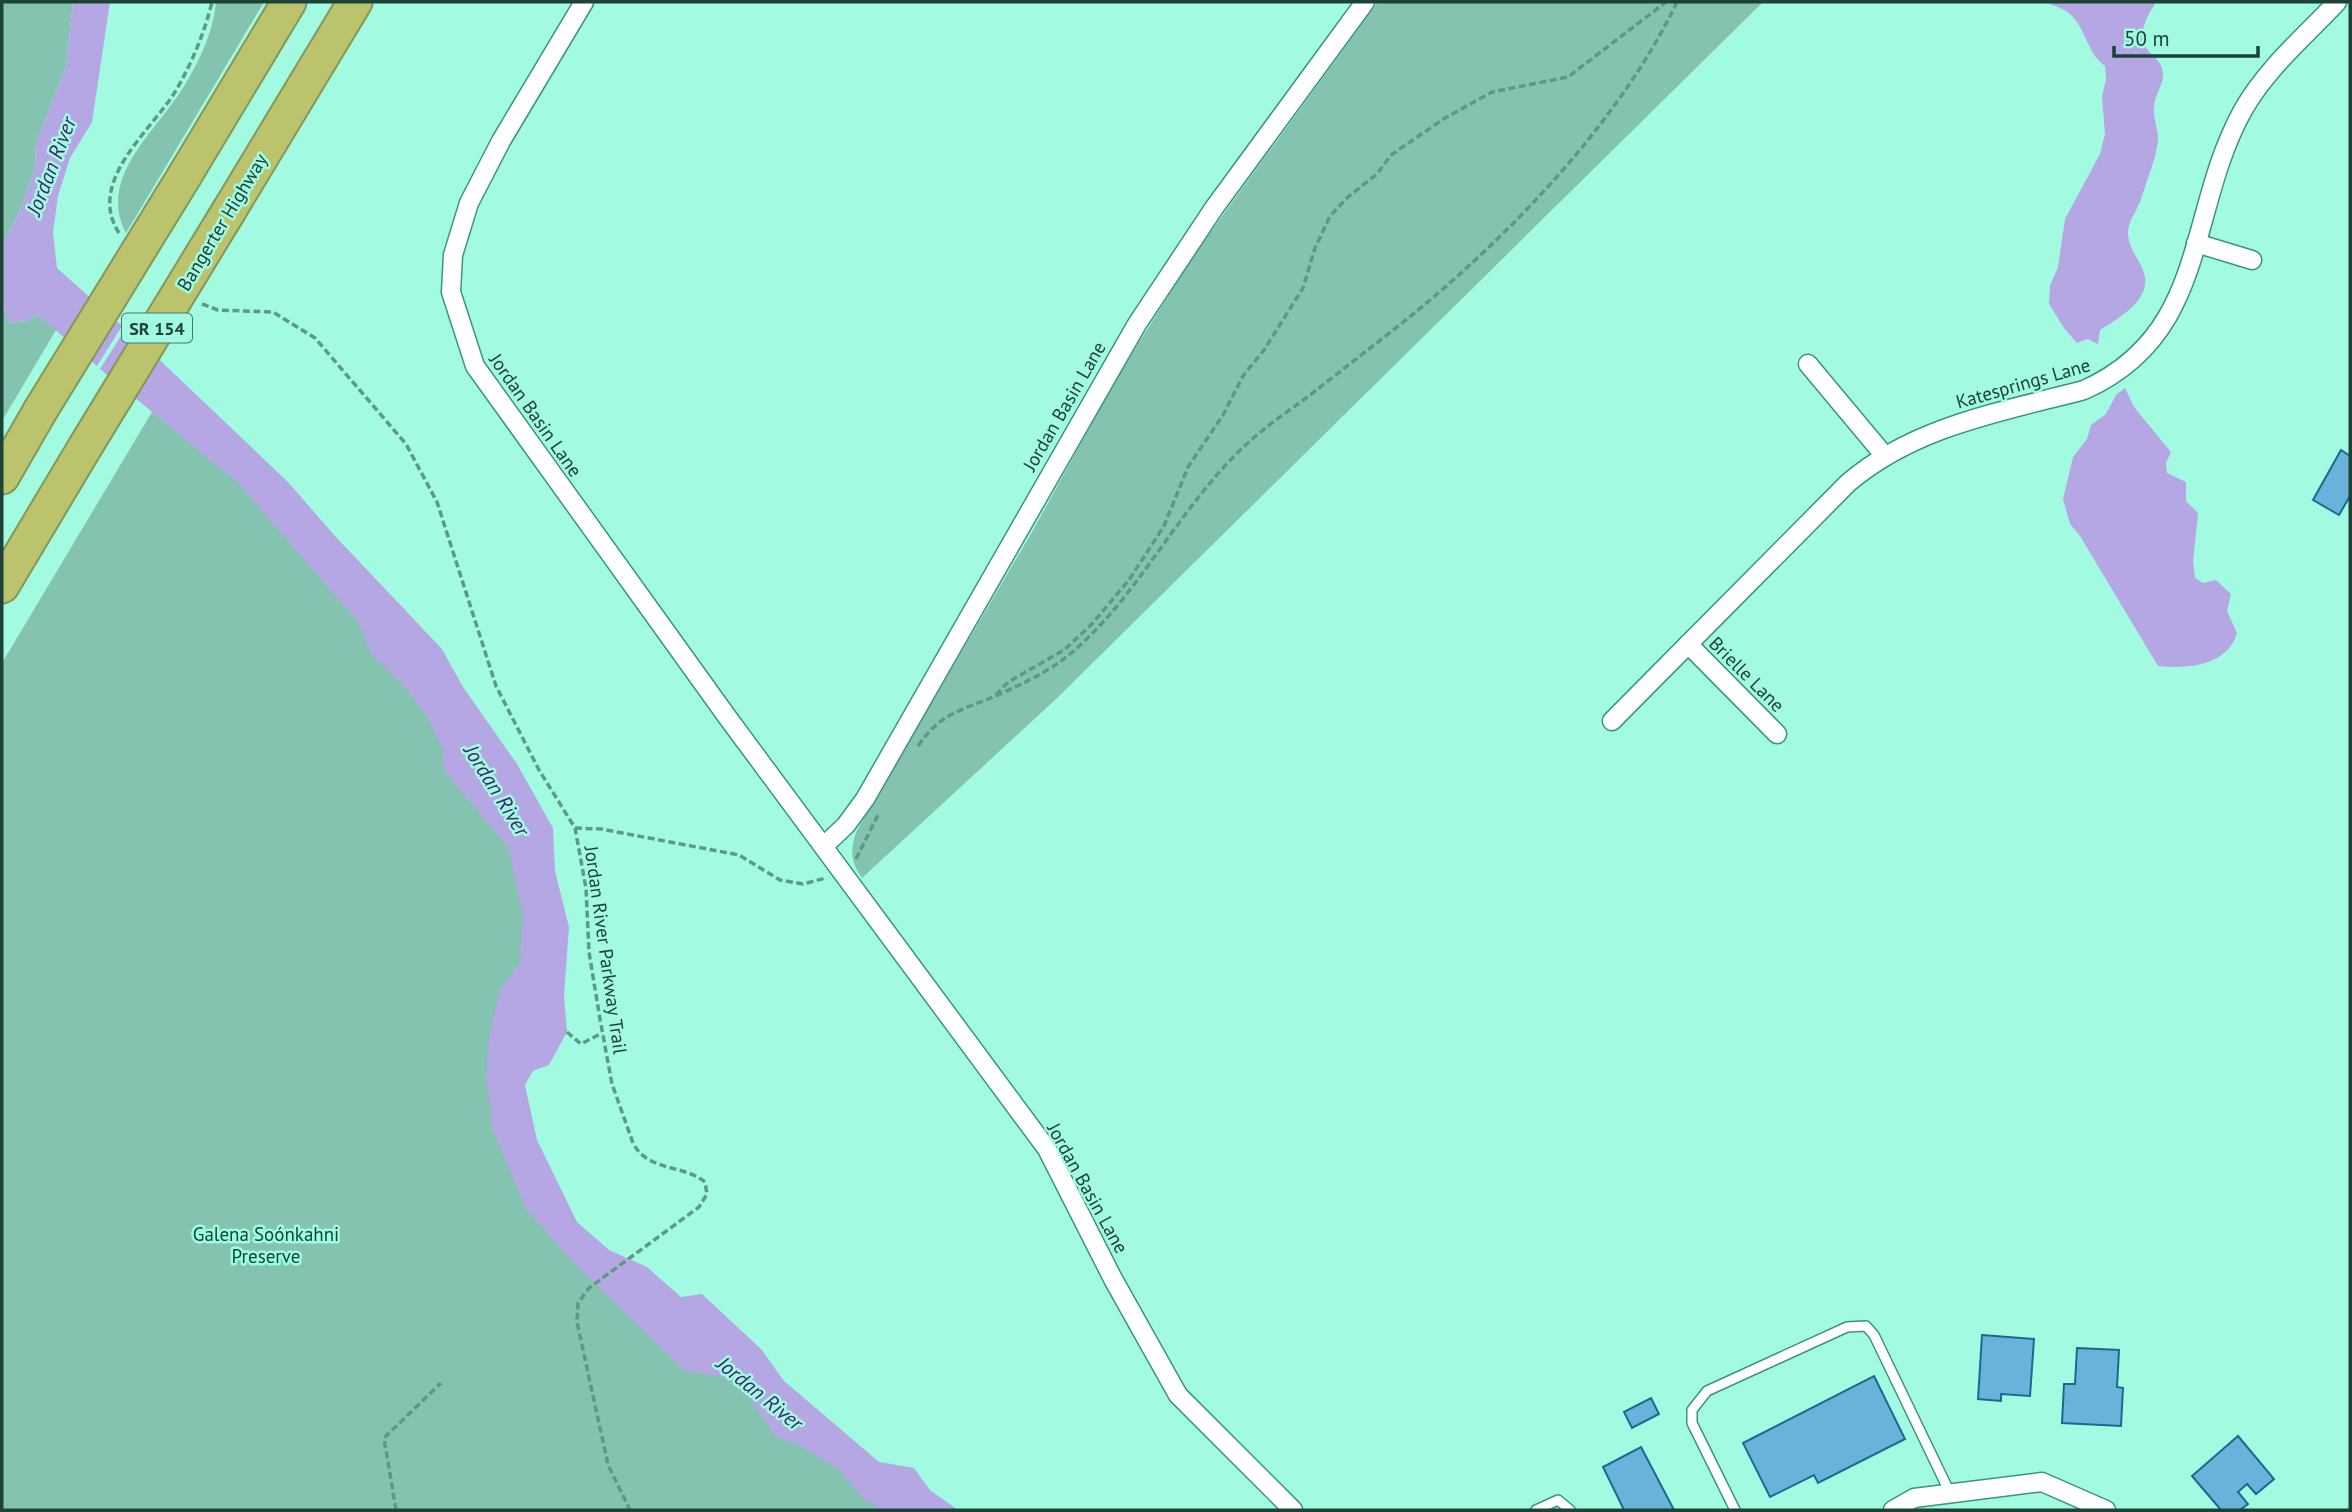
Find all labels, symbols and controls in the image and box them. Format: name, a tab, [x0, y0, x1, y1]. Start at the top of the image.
scale bar	[2114, 14, 2258, 58]
text: 50 m	[2124, 25, 2170, 52]
water label: Jordan River	[19, 111, 83, 221]
street label: Bangerter Highway	[172, 149, 273, 295]
road number: SR 154	[122, 314, 192, 342]
street label: Jordan Basin Lane	[1017, 337, 1111, 476]
street label: Jordan Basin Lane	[484, 348, 587, 481]
street label: Katesprings Lane	[1953, 352, 2093, 414]
street label: Brielle Lane	[1704, 631, 1790, 717]
water label: Jordan River	[457, 737, 537, 843]
street label: Jordan River Parkway Trail	[579, 843, 633, 1056]
street label: Jordan Basin Lane	[1042, 1118, 1134, 1257]
park label: Galena Soónkahni Preserve	[193, 1222, 339, 1268]
water label: Jordan River	[710, 1349, 810, 1437]

